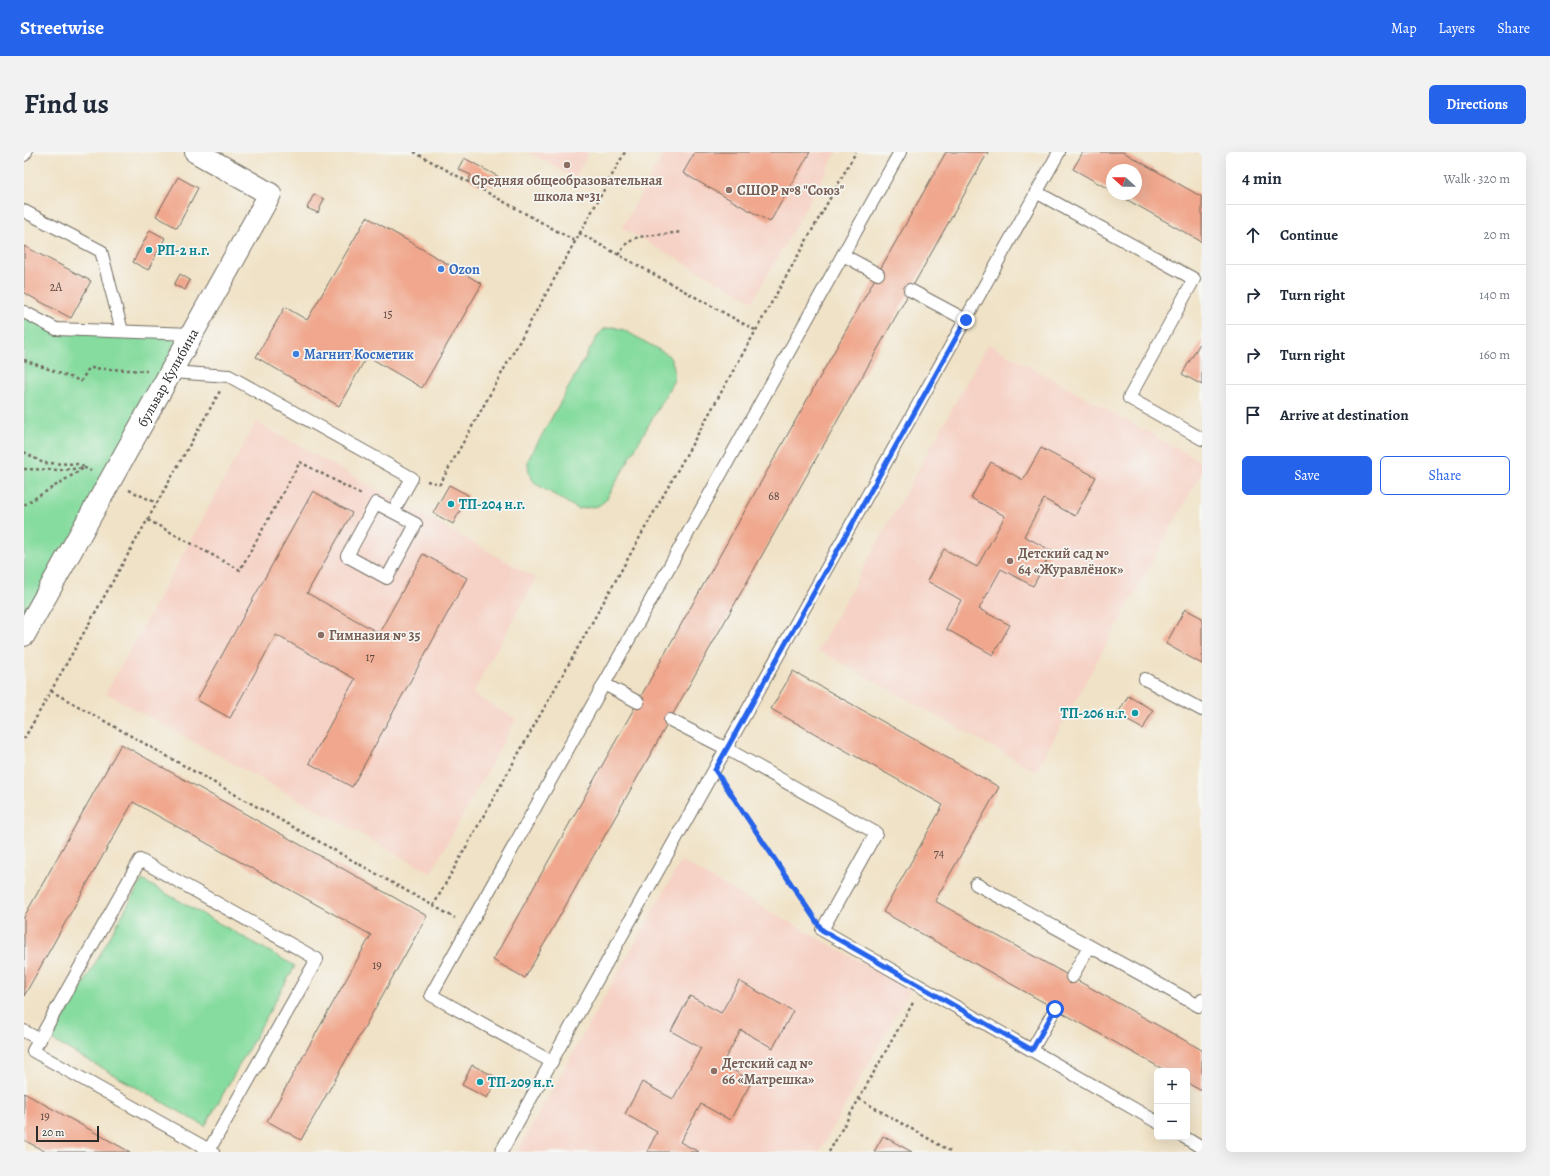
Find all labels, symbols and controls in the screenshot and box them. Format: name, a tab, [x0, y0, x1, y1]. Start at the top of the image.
text: Streetwise	[20, 15, 104, 41]
text: Map	[1391, 19, 1417, 38]
text: Layers	[1439, 19, 1475, 38]
text: Share	[1497, 19, 1530, 38]
text: Find us	[24, 85, 109, 123]
button: Directions	[1429, 85, 1526, 124]
marker: Средняя общеобразовательная школа №31	[562, 160, 572, 170]
north arrow	[1106, 164, 1142, 200]
text: 4 min	[1242, 167, 1282, 190]
text: Walk · 320 m	[1444, 170, 1510, 187]
place label: Средняя общеобразовательная школа №31	[472, 171, 662, 206]
place label: СШОР №8 "Союз"	[737, 181, 845, 200]
marker: СШОР №8 "Союз"	[724, 185, 734, 195]
icon: ahead	[1242, 224, 1264, 246]
text: Continue	[1280, 225, 1338, 245]
text: 20 m	[1484, 226, 1510, 243]
place label: РП-2 н.г.	[157, 241, 210, 260]
marker: РП-2 н.г.	[144, 245, 154, 255]
place label: Ozon	[449, 260, 480, 279]
marker: Ozon	[436, 264, 446, 274]
house number: 2А	[50, 279, 63, 295]
icon: right	[1242, 284, 1264, 306]
text: Turn right	[1280, 285, 1345, 305]
text: 140 m	[1479, 286, 1510, 303]
house number: 15	[383, 306, 393, 322]
route end	[957, 311, 975, 329]
street label: бульвар Кулибина	[133, 324, 203, 430]
icon: right	[1242, 344, 1264, 366]
place label: Магнит Косметик	[304, 345, 414, 364]
text: Turn right	[1280, 345, 1345, 365]
text: 160 m	[1479, 346, 1510, 363]
marker: Магнит Косметик	[291, 349, 301, 359]
icon: arrive	[1242, 404, 1264, 426]
text: Arrive at destination	[1280, 405, 1409, 425]
button: Save	[1242, 456, 1372, 495]
button: Share	[1380, 456, 1510, 495]
house number: 68	[768, 488, 780, 504]
place label: ТП-204 н.г.	[459, 495, 525, 514]
marker: ТП-204 н.г.	[446, 499, 456, 509]
place label: Детский сад № 64 «Журавлёнок»	[1018, 544, 1123, 579]
marker: Детский сад № 64 «Журавлёнок»	[1005, 556, 1015, 566]
place label: Гимназия № 35	[329, 626, 421, 645]
marker: Гимназия № 35	[316, 630, 326, 640]
house number: 17	[365, 649, 376, 665]
place label: ТП-206 н.г.	[1061, 704, 1127, 723]
marker: ТП-206 н.г.	[1130, 708, 1140, 718]
house number: 74	[934, 845, 945, 861]
house number: 19	[372, 957, 382, 973]
route start	[1046, 1000, 1064, 1018]
place label: Детский сад № 66 «Матрешка»	[722, 1054, 814, 1089]
marker: Детский сад № 66 «Матрешка»	[709, 1066, 719, 1076]
map controls	[1154, 1068, 1190, 1140]
button: +	[1154, 1068, 1190, 1104]
place label: ТП-209 н.г.	[488, 1073, 554, 1092]
marker: ТП-209 н.г.	[475, 1077, 485, 1087]
button: −	[1154, 1104, 1190, 1140]
house number: 19	[40, 1108, 50, 1124]
scale bar	[36, 1124, 99, 1143]
text: 20 m	[42, 1125, 64, 1140]

